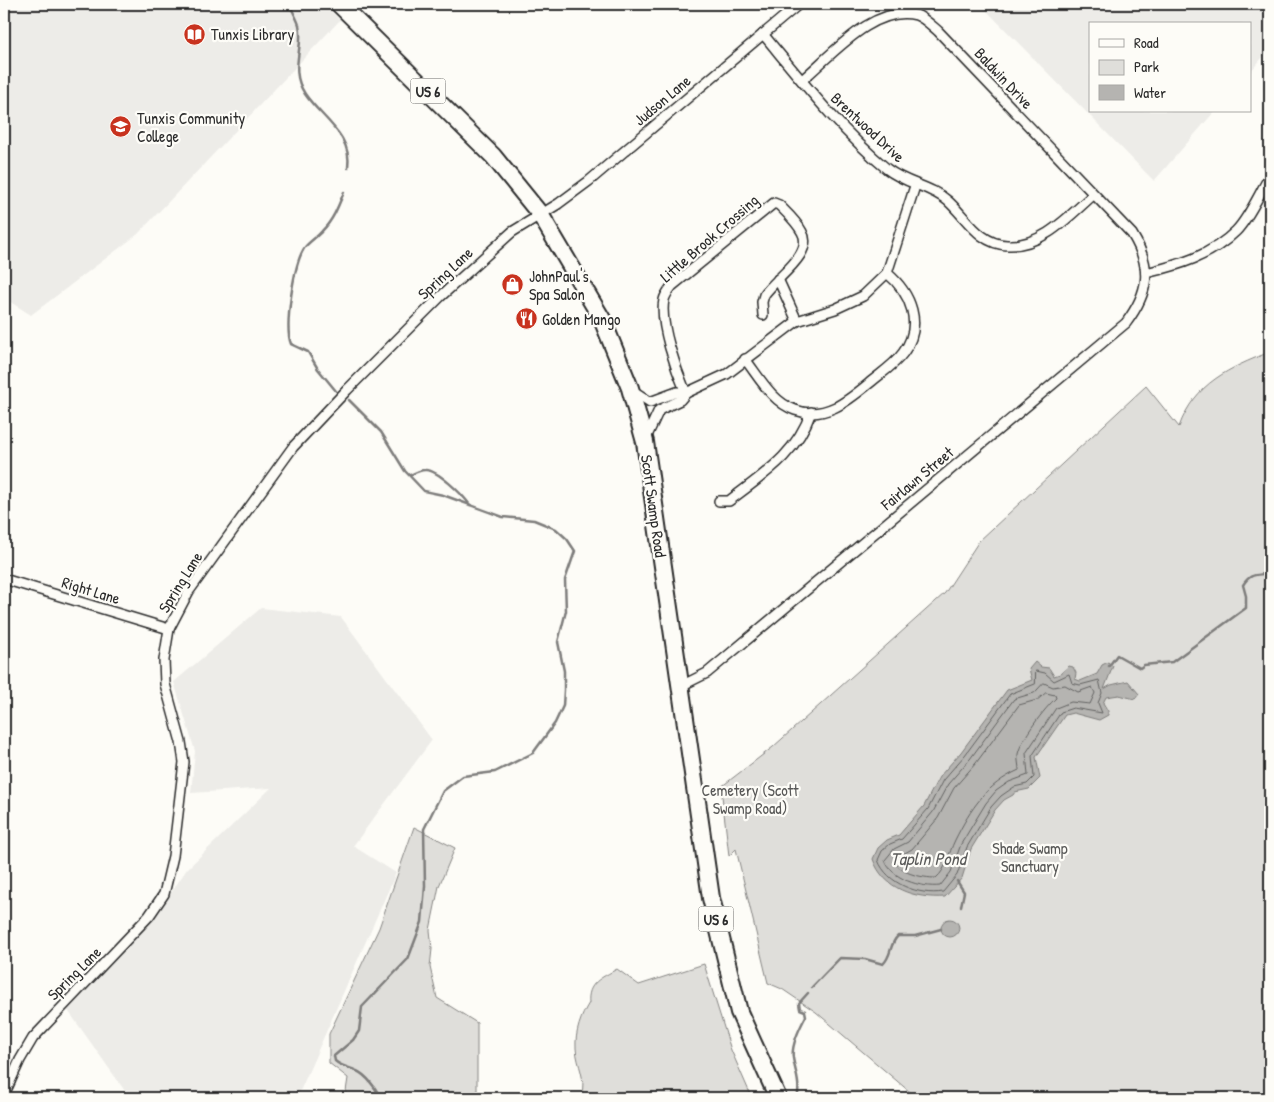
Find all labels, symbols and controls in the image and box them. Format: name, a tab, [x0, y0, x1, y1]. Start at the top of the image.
library icon: Tunxis Library	[183, 22, 207, 46]
legend	[1089, 22, 1252, 112]
place label: Tunxis Library	[211, 23, 294, 45]
text: Road	[1134, 32, 1159, 53]
street label: Baldwin Drive	[970, 42, 1039, 114]
text: Park	[1134, 56, 1159, 77]
street label: Judson Lane	[629, 69, 696, 130]
road number: US 6	[410, 78, 446, 104]
text: Water	[1134, 82, 1166, 103]
street label: Brentwood Drive	[826, 87, 910, 167]
place label: Tunxis Community College	[137, 107, 245, 147]
school or university icon: Tunxis Community College	[109, 115, 133, 139]
street label: Little Brook Crossing	[655, 189, 763, 287]
street label: Spring Lane	[413, 241, 478, 304]
place label: JohnPaul's Spa Salon	[529, 265, 589, 305]
shop icon: JohnPaul's Spa Salon	[501, 273, 525, 297]
restaurant icon: Golden Mango	[514, 307, 538, 331]
place label: Golden Mango	[542, 308, 621, 330]
street label: Fairlawn Street	[875, 441, 958, 515]
street label: Scott Swamp Road	[636, 453, 672, 559]
street label: Spring Lane	[153, 547, 208, 617]
street label: Right Lane	[59, 571, 123, 609]
park label: Cemetery (Scott Swamp Road)	[701, 779, 799, 819]
park label: Shade Swamp Sanctuary	[992, 837, 1068, 877]
water label: Taplin Pond	[890, 846, 969, 871]
road number: US 6	[698, 906, 734, 932]
street label: Spring Lane	[42, 941, 106, 1005]

